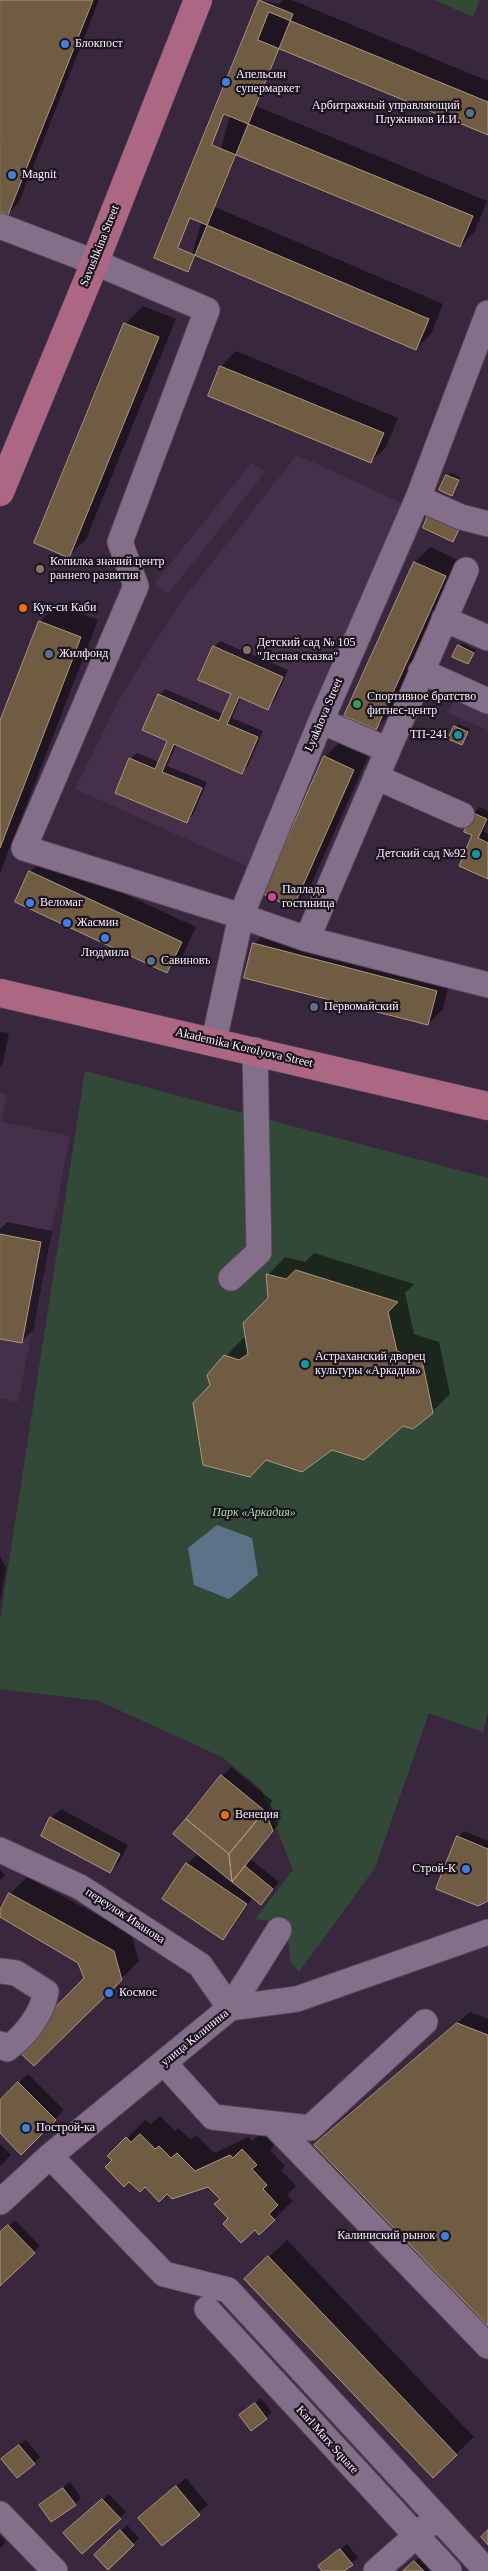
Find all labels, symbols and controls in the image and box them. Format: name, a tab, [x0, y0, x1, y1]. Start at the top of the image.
place label: Блокпост	[75, 37, 123, 51]
marker: Блокпост	[59, 38, 71, 50]
place label: Апельсин супермаркет	[236, 68, 300, 96]
marker: Апельсин супермаркет	[220, 76, 232, 88]
place label: Арбитражный управляющий Плужников И.И.	[312, 99, 460, 127]
marker: Арбитражный управляющий Плужников И.И.	[464, 107, 476, 119]
place label: Magnit	[22, 168, 57, 182]
marker: Magnit	[6, 169, 18, 181]
street label: Savushkina Street	[77, 203, 123, 289]
place label: Копилка знаний центр раннего развития	[50, 555, 165, 583]
marker: Копилка знаний центр раннего развития	[34, 563, 46, 575]
place label: Кук-си Каби	[33, 601, 96, 615]
marker: Кук-си Каби	[17, 602, 29, 614]
place label: Детский сад № 105 "Лесная сказка"	[257, 636, 355, 664]
marker: Детский сад № 105 "Лесная сказка"	[241, 644, 253, 656]
place label: Жилфонд	[59, 647, 108, 661]
marker: Жилфонд	[43, 648, 55, 660]
street label: Lyakhova Street	[302, 676, 346, 754]
place label: Спортивное братство фитнес-центр	[367, 690, 476, 718]
marker: Спортивное братство фитнес-центр	[351, 698, 363, 710]
place label: ТП-241	[410, 728, 448, 742]
marker: ТП-241	[452, 729, 464, 741]
place label: Детский сад №92	[377, 847, 466, 861]
marker: Детский сад №92	[470, 848, 482, 860]
place label: Паллада гостиница	[282, 883, 335, 911]
marker: Паллада гостиница	[266, 891, 278, 903]
place label: Веломаг	[40, 896, 83, 910]
marker: Веломаг	[24, 897, 36, 909]
place label: Жасмин	[77, 916, 119, 930]
marker: Жасмин	[61, 917, 73, 929]
marker: Людмила	[99, 932, 111, 944]
place label: Людмила	[81, 946, 129, 960]
place label: Савиновъ	[161, 954, 210, 968]
marker: Савиновъ	[145, 955, 157, 967]
place label: Первомайский	[324, 1000, 399, 1014]
marker: Первомайский	[308, 1001, 320, 1013]
street label: Akademika Korolyova Street	[174, 1025, 314, 1071]
place label: Астраханский дворец культуры «Аркадия»	[315, 1350, 425, 1378]
marker: Астраханский дворец культуры «Аркадия»	[299, 1358, 311, 1370]
park label: Парк «Аркадия»	[212, 1506, 296, 1520]
place label: Венеция	[235, 1808, 278, 1822]
marker: Венеция	[219, 1809, 231, 1821]
place label: Строй-К	[412, 1862, 456, 1876]
marker: Строй-К	[460, 1863, 472, 1875]
street label: переулок Иванова	[83, 1885, 167, 1947]
place label: Космос	[119, 1986, 157, 2000]
marker: Космос	[103, 1987, 115, 1999]
street label: улица Калинина	[158, 2006, 232, 2070]
place label: Построй-ка	[36, 2121, 95, 2135]
marker: Построй-ка	[20, 2122, 32, 2134]
place label: Калиниский рынок	[337, 2229, 435, 2243]
marker: Калиниский рынок	[439, 2230, 451, 2242]
street label: Karl Marx Square	[293, 2403, 361, 2477]

